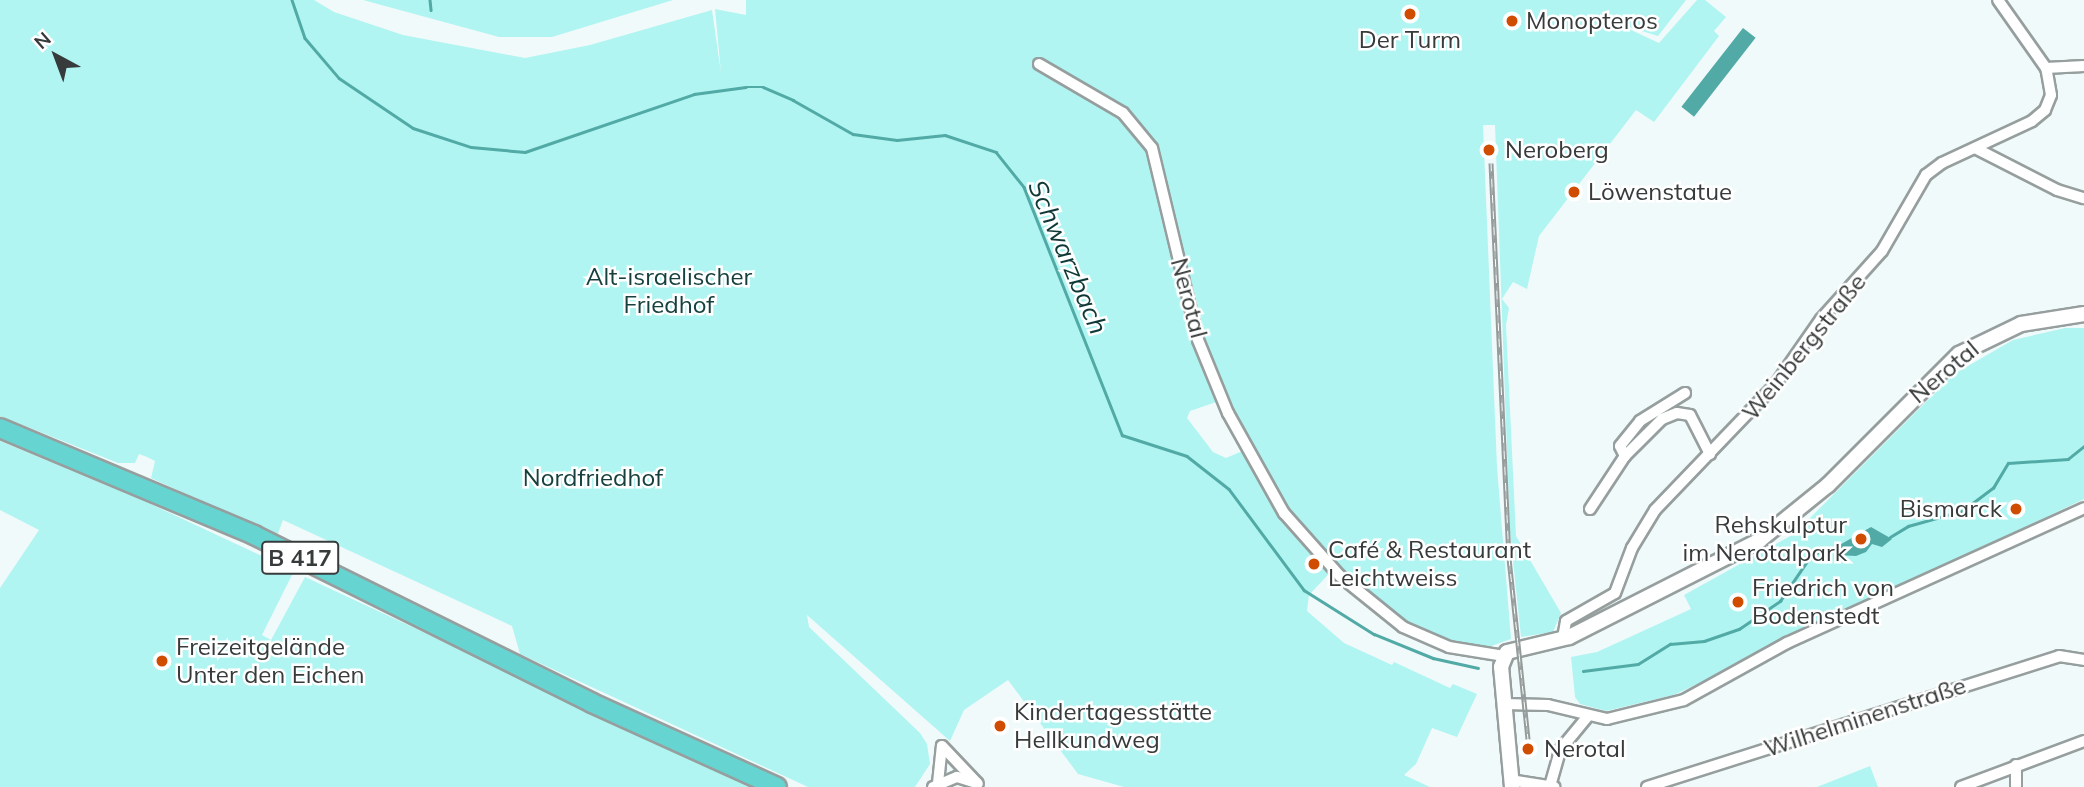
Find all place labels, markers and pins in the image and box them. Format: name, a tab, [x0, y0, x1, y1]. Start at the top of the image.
marker: Der Turm	[1402, 6, 1418, 22]
place label: Monopteros	[1526, 7, 1658, 35]
marker: Monopteros	[1504, 13, 1520, 29]
place label: Der Turm	[1359, 26, 1461, 54]
place label: Neroberg	[1505, 136, 1609, 164]
marker: Neroberg	[1479, 140, 1499, 160]
place label: Löwenstatue	[1588, 178, 1732, 206]
marker: Löwenstatue	[1566, 184, 1582, 200]
place label: Bismarck	[1900, 495, 2002, 523]
marker: Bismarck	[2008, 501, 2024, 517]
place label: Rehskulptur im Nerotalpark	[1682, 511, 1847, 567]
marker: Rehskulptur im Nerotalpark	[1853, 531, 1869, 547]
place label: Café & Restaurant Leichtweiss	[1328, 536, 1531, 592]
marker: Café & Restaurant Leichtweiss	[1306, 556, 1322, 572]
place label: Friedrich von Bodenstedt	[1752, 574, 1894, 630]
marker: Friedrich von Bodenstedt	[1730, 594, 1746, 610]
place label: Freizeitgelände Unter den Eichen	[176, 633, 365, 689]
marker: Freizeitgelände Unter den Eichen	[154, 653, 170, 669]
place label: Kindertagesstätte Hellkundweg	[1014, 698, 1212, 754]
marker: Kindertagesstätte Hellkundweg	[992, 718, 1008, 734]
place label: Nerotal	[1544, 735, 1626, 763]
marker: Nerotal	[1518, 739, 1538, 759]

